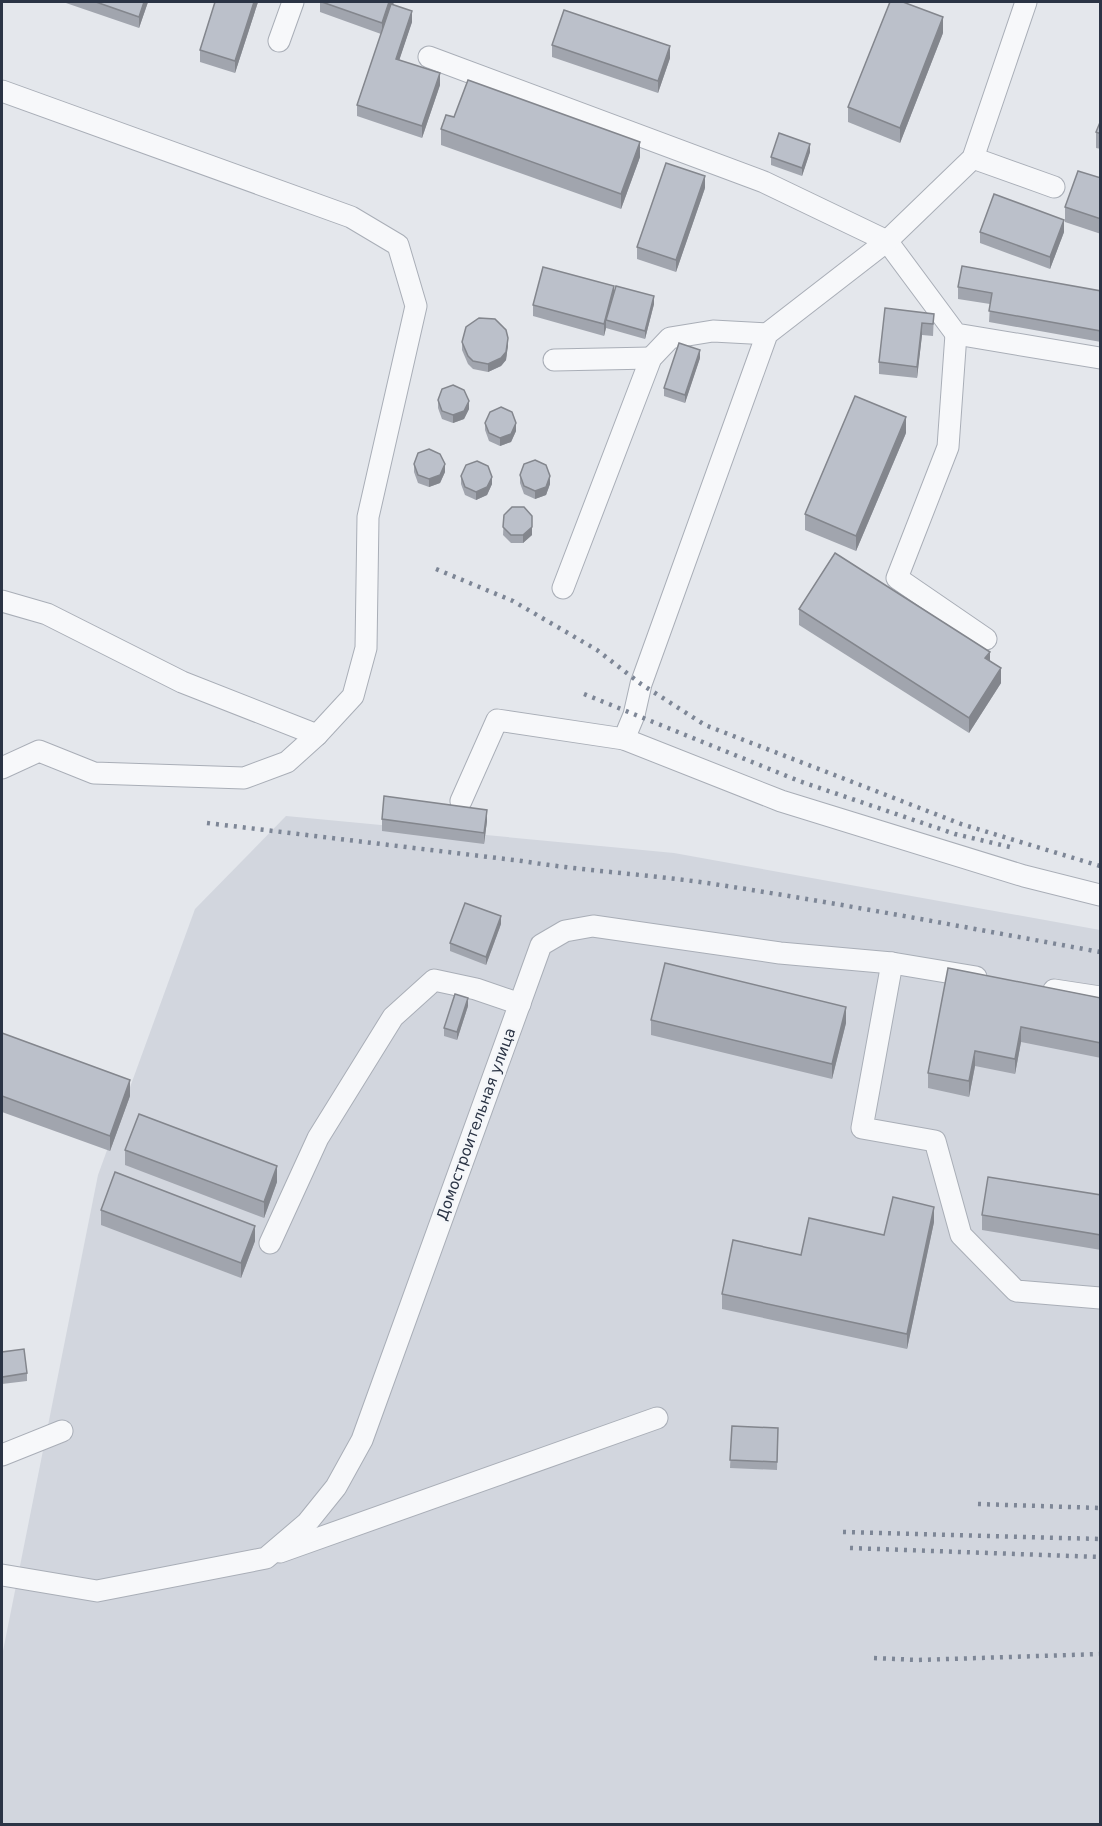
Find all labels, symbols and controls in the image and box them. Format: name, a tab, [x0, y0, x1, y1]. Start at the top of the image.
street label: Домостроительная улица	[433, 1025, 519, 1223]

